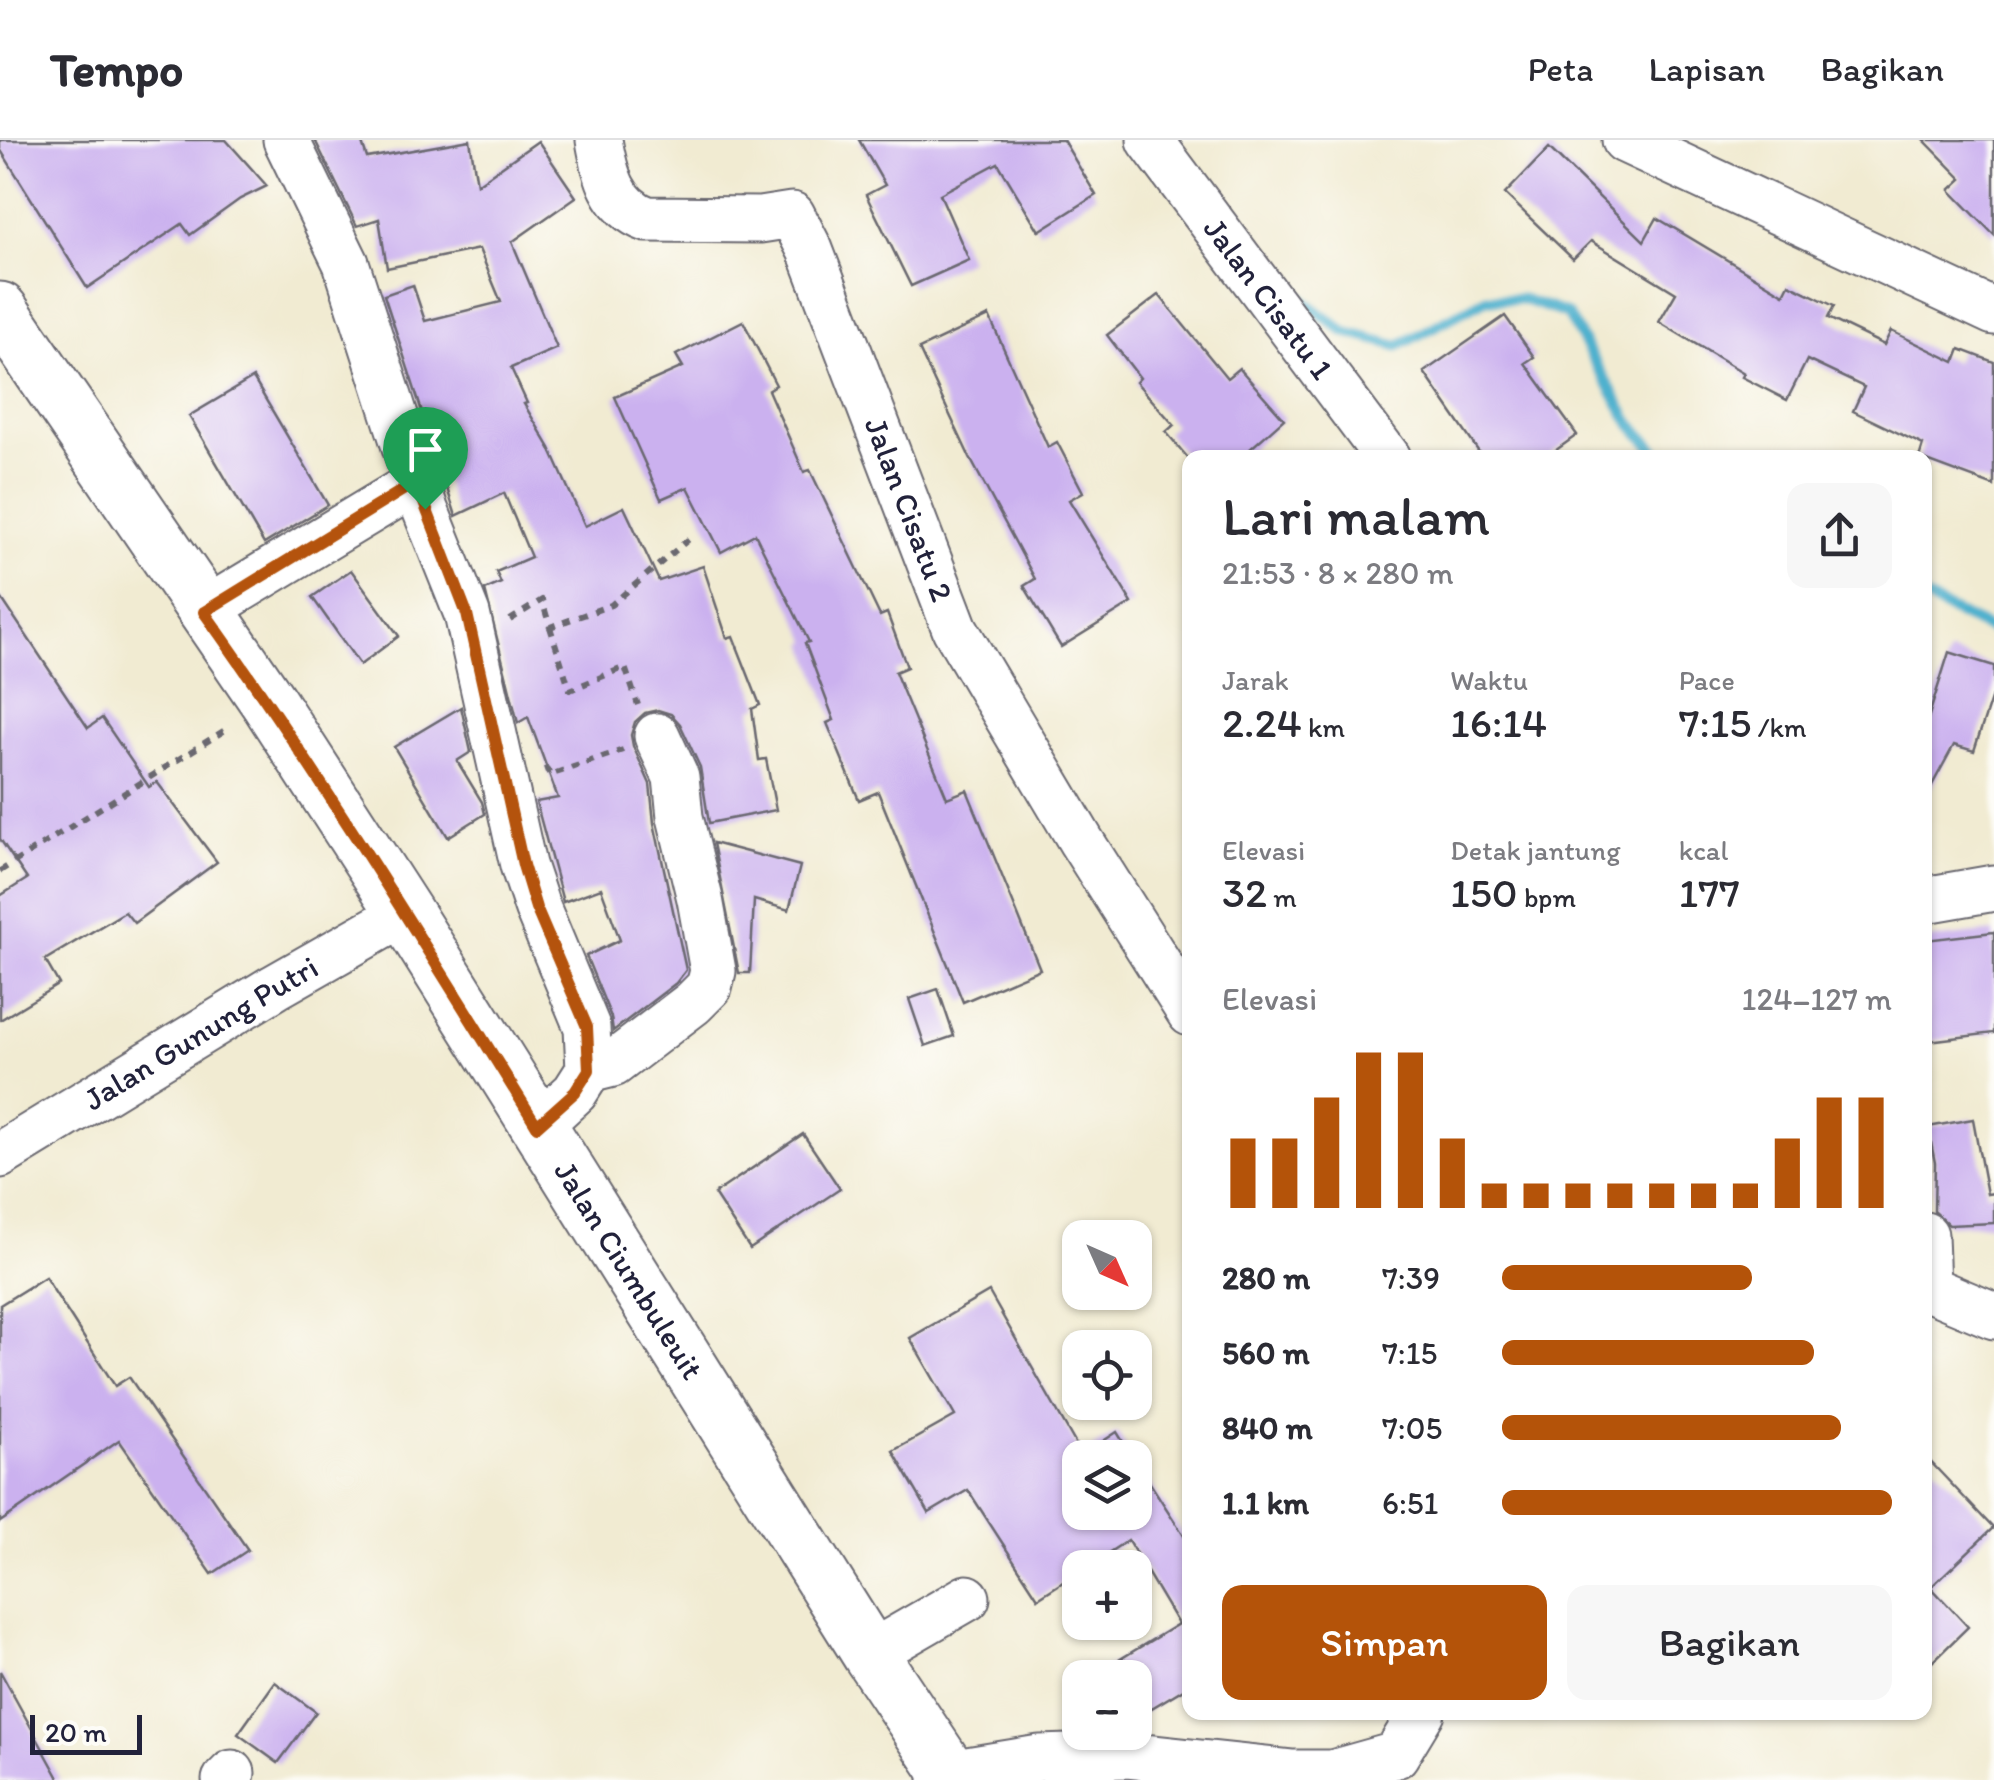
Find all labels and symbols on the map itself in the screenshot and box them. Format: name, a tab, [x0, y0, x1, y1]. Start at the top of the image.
street label: Jalan Cisatu 1	[1196, 210, 1341, 387]
pin	[383, 407, 468, 510]
street label: Jalan Cisatu 2	[857, 412, 962, 607]
street label: Jalan Gunung Putri	[77, 948, 324, 1118]
street label: Jalan Ciumbuleuit	[546, 1154, 712, 1386]
north arrow	[1062, 1220, 1152, 1310]
scale bar	[30, 1710, 142, 1754]

